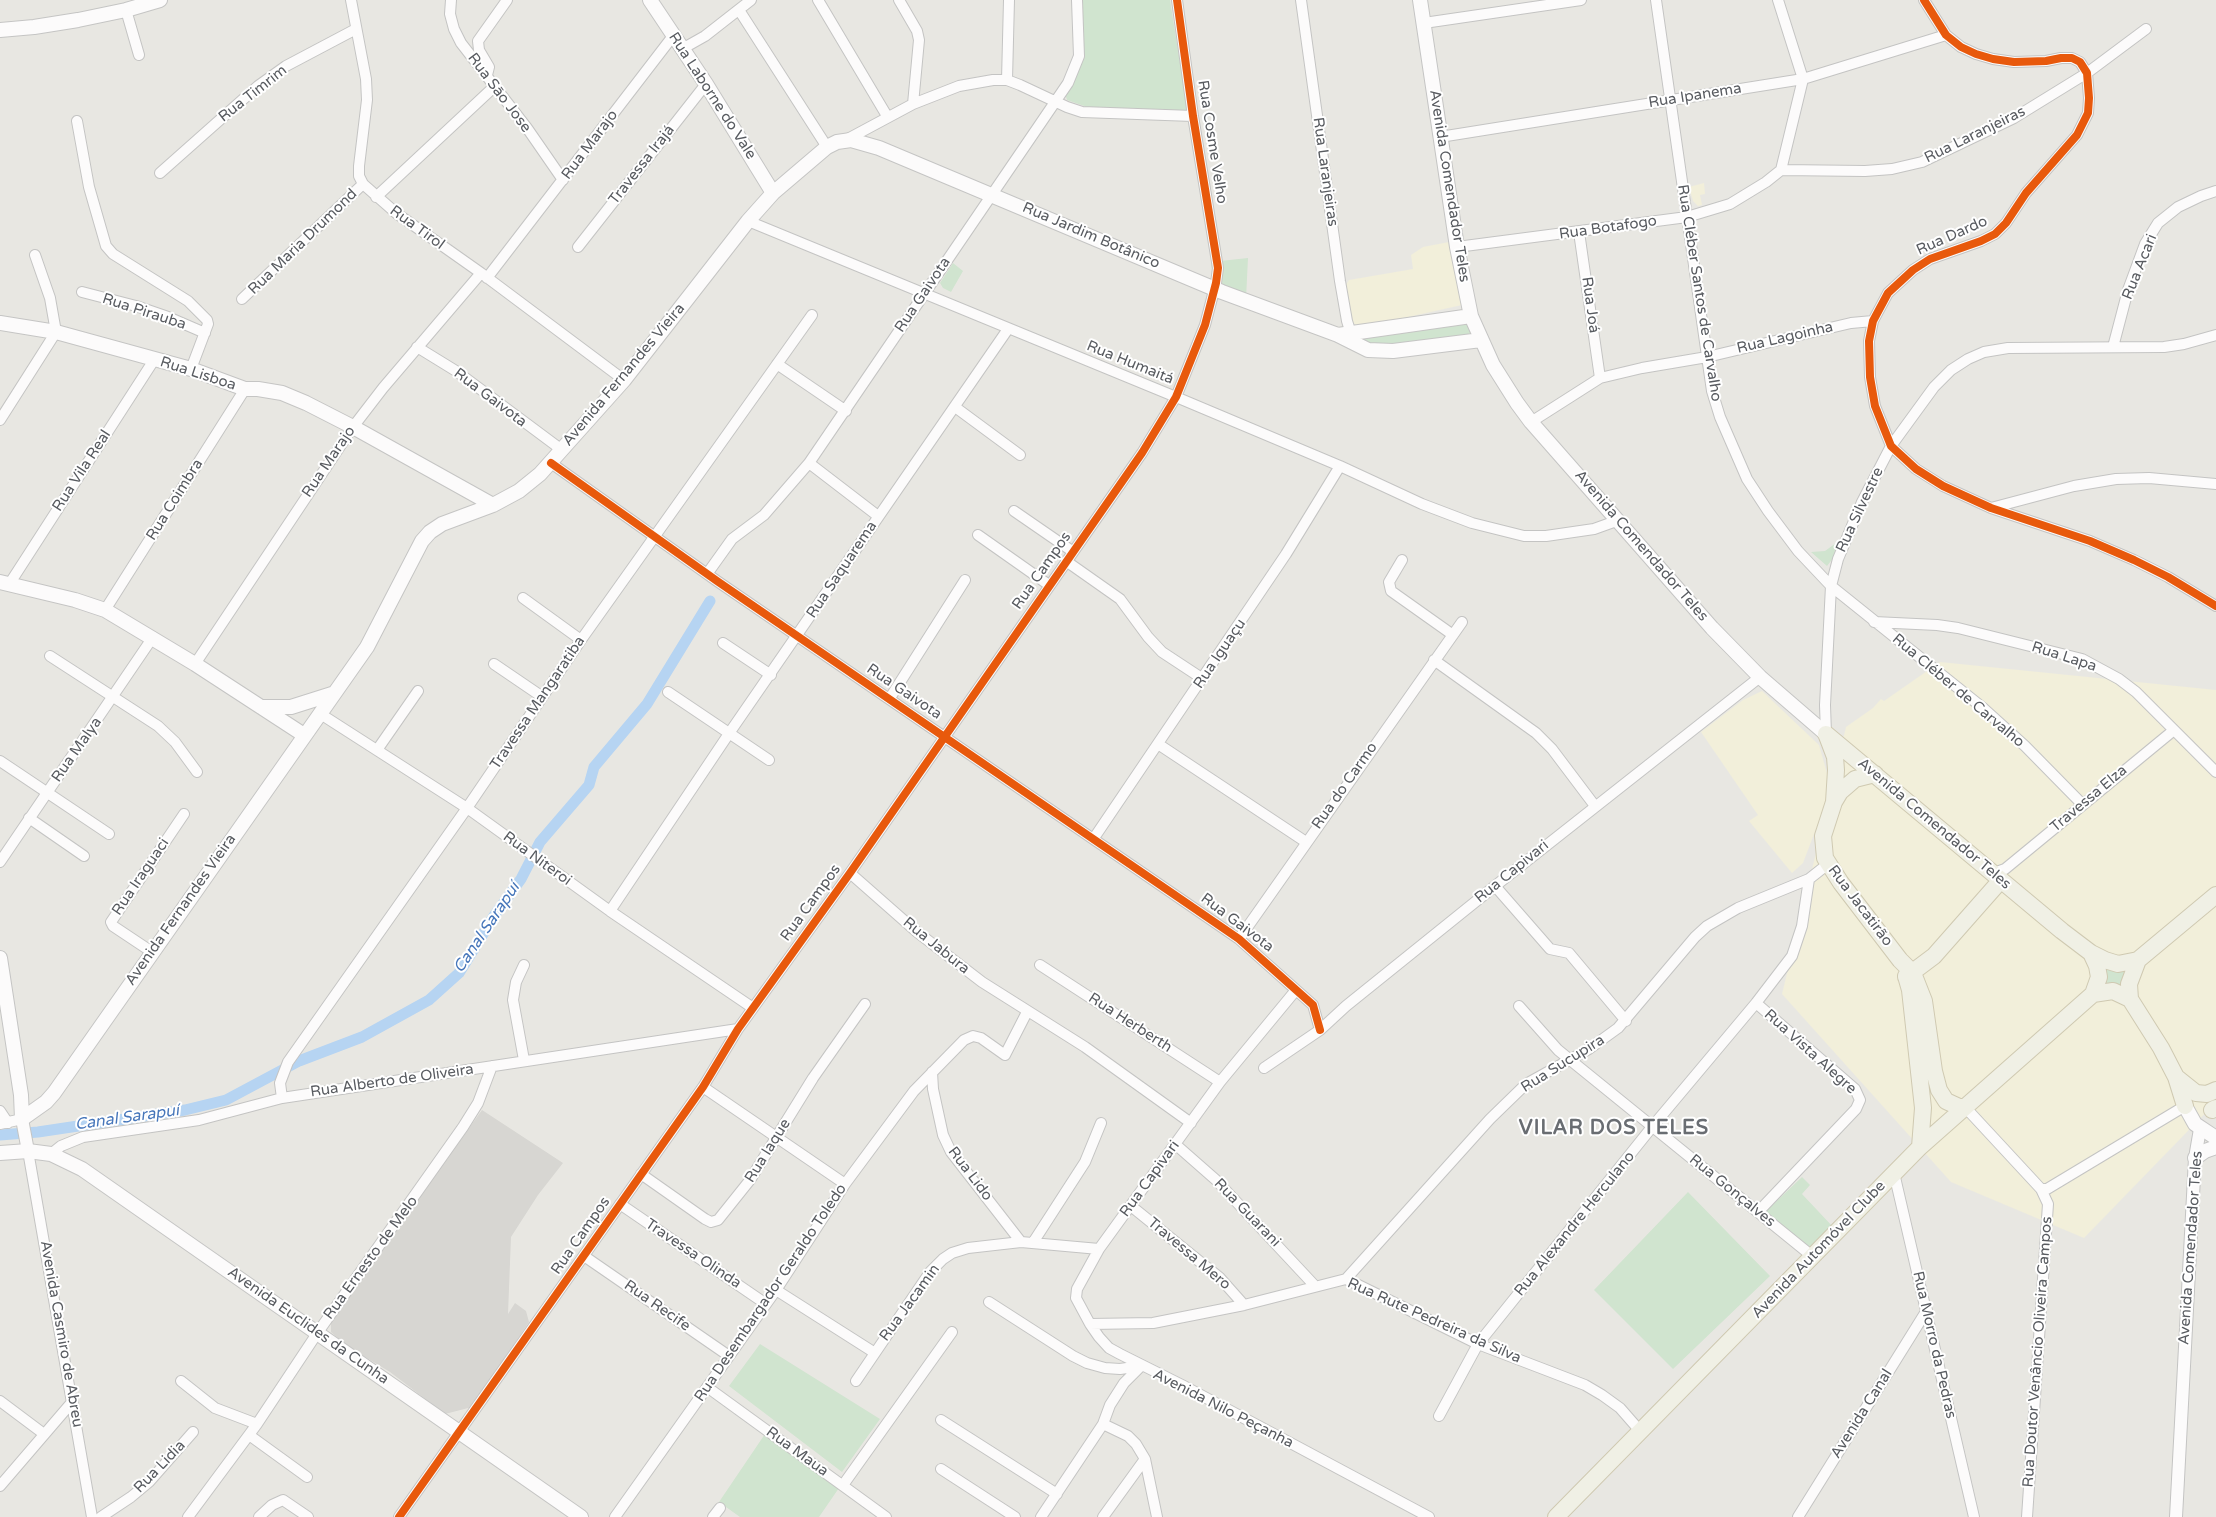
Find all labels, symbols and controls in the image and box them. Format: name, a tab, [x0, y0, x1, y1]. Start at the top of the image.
street label: Rua Laborne do Vale	[664, 29, 760, 163]
street label: Rua Sāo Jose	[463, 50, 535, 136]
street label: Rua Timrim	[215, 62, 291, 126]
street label: Rua Cosme Velho	[1193, 79, 1231, 205]
street label: Rua Ipanema	[1647, 80, 1743, 112]
street label: Avenida Comendador Teles	[1425, 89, 1473, 283]
street label: Rua Laranjeiras	[1922, 103, 2028, 167]
street label: Rua Marajo	[558, 107, 622, 183]
street label: Rua Laranjeiras	[1308, 116, 1342, 228]
street label: Travessa Irajá	[605, 122, 679, 208]
street label: Rua Cléber Santos de Carvalho	[1673, 183, 1725, 403]
street label: Rua Maria Drumond	[245, 185, 361, 299]
street label: Rua Jardim Botânico	[1020, 199, 1162, 273]
street label: Rua Tirol	[386, 202, 448, 254]
street label: Rua Botafogo	[1558, 212, 1658, 244]
street label: Rua Dardo	[1914, 212, 1990, 260]
street label: Rua Acari	[2119, 232, 2161, 302]
street label: Rua Gaivota	[891, 254, 955, 336]
street label: Rua Joá	[1577, 276, 1603, 334]
street label: Rua Pirauba	[100, 290, 188, 334]
street label: Avenida Fernandes Vieira	[559, 300, 689, 450]
street label: Rua Lagoinha	[1735, 318, 1835, 358]
street label: Rua Humaitá	[1084, 337, 1176, 389]
street label: Rua Lisboa	[158, 353, 238, 395]
street label: Rua Gaivota	[450, 365, 530, 431]
street label: Rua Marajo	[299, 423, 359, 501]
street label: Rua Vila Real	[49, 427, 115, 515]
street label: Rua Coimbra	[143, 456, 207, 544]
street label: Rua Silvestre	[1832, 465, 1888, 555]
street label: Avenida Comendador Teles	[1570, 467, 1712, 625]
street label: Rua Saquarema	[803, 518, 881, 622]
street label: Rua Campos	[1009, 529, 1075, 613]
street label: Rua Iguaçu	[1190, 616, 1250, 692]
street label: Rua Cléber de Carvalho	[1888, 630, 2028, 752]
street label: Travessa Mangaratiba	[487, 633, 589, 773]
street label: Rua Lapa	[2029, 638, 2099, 676]
street label: Rua Gaivota	[863, 660, 945, 724]
street label: Rua Malya	[48, 714, 106, 786]
street label: Rua do Carmo	[1308, 739, 1382, 833]
street label: Avenida Comendador Teles	[1854, 755, 2014, 893]
street label: Travessa Elza	[2047, 762, 2131, 836]
street label: Rua Niteroi	[499, 828, 575, 890]
street label: Avenida Fernandes Vieira	[122, 831, 240, 989]
street label: Rua Iraguaci	[109, 835, 173, 919]
street label: Rua Capivari	[1471, 837, 1553, 907]
street label: Rua Campos	[777, 861, 845, 945]
street label: Rua Jacatirão	[1824, 862, 1896, 950]
water label: Canal Sarapuí	[450, 879, 524, 977]
street label: Rua Gaivota	[1197, 890, 1277, 956]
street label: Rua Jabura	[899, 914, 973, 978]
street label: Rua Herberth	[1085, 989, 1175, 1057]
street label: Rua Vista Alegre	[1760, 1006, 1860, 1098]
street label: Rua Sucupira	[1518, 1031, 1608, 1097]
street label: Rua Alberto de Oliveira	[309, 1061, 475, 1101]
water label: Canal Sarapuí	[74, 1101, 180, 1135]
street label: Rua Iaque	[741, 1116, 795, 1186]
district label: VILAR DOS TELES	[1517, 1117, 1711, 1141]
street label: Rua Capivari	[1116, 1137, 1184, 1221]
street label: Rua Lido	[944, 1143, 996, 1205]
street label: Rua Alexandre Herculano	[1511, 1148, 1639, 1300]
street label: Avenida Comendador Teles	[2175, 1150, 2207, 1346]
street label: Rua Gonçalves	[1685, 1151, 1779, 1231]
street label: Rua Guarani	[1210, 1175, 1284, 1251]
street label: Avenida Automóvel Clube	[1748, 1177, 1890, 1323]
street label: Rua Desembargador Geraldo Toledo	[691, 1181, 851, 1405]
street label: Rua Ernesto de Melo	[320, 1193, 422, 1323]
street label: Rua Campos	[548, 1194, 614, 1278]
street label: Travessa Mero	[1144, 1214, 1234, 1294]
street label: Travessa Olinda	[642, 1215, 744, 1293]
street label: Rua Doutor Venâncio Oliveira Campos	[2020, 1216, 2056, 1488]
street label: Avenida Casmiro de Abreu	[36, 1239, 86, 1429]
street label: Rua Jacamin	[876, 1261, 944, 1345]
street label: Avenida Euclides da Cunha	[224, 1263, 392, 1389]
street label: Rua Morro da Pedras	[1908, 1269, 1960, 1421]
street label: Rua Rute Pedreira da Silva	[1344, 1274, 1524, 1368]
street label: Rua Recife	[620, 1277, 694, 1335]
street label: Avenida Nilo Peçanha	[1150, 1366, 1296, 1452]
street label: Avenida Canal	[1827, 1366, 1897, 1462]
street label: Rua Maua	[762, 1423, 832, 1481]
street label: Rua Lidia	[131, 1437, 189, 1497]

